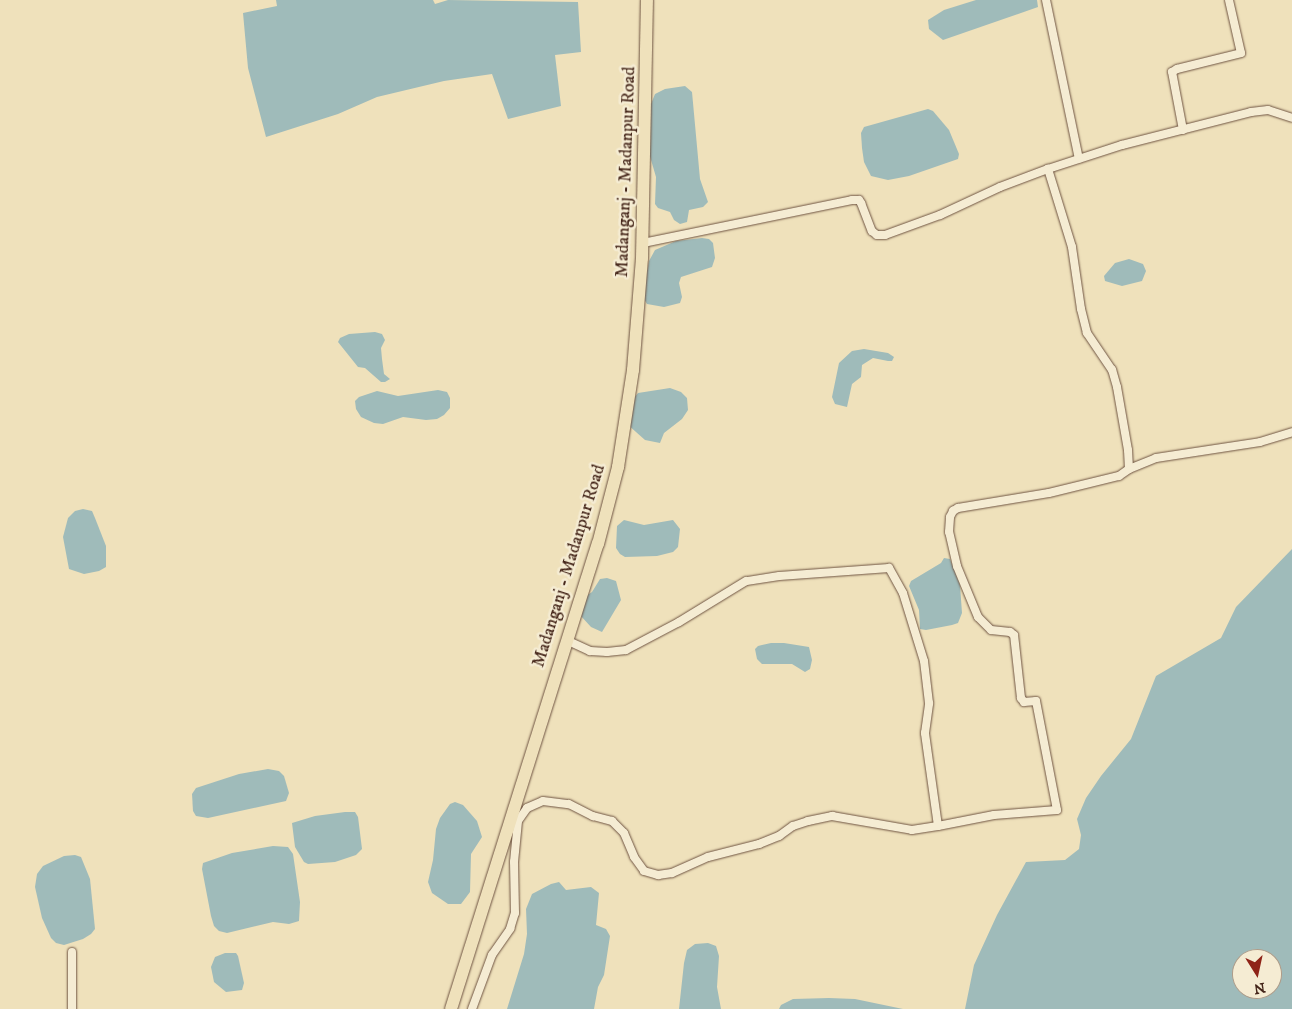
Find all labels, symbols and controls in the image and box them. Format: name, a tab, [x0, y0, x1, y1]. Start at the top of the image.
street label: Madanganj - Madanpur Road	[612, 66, 640, 278]
street label: Madanganj - Madanpur Road	[528, 462, 610, 670]
north arrow	[1232, 949, 1282, 999]
text: N	[1252, 978, 1267, 998]

